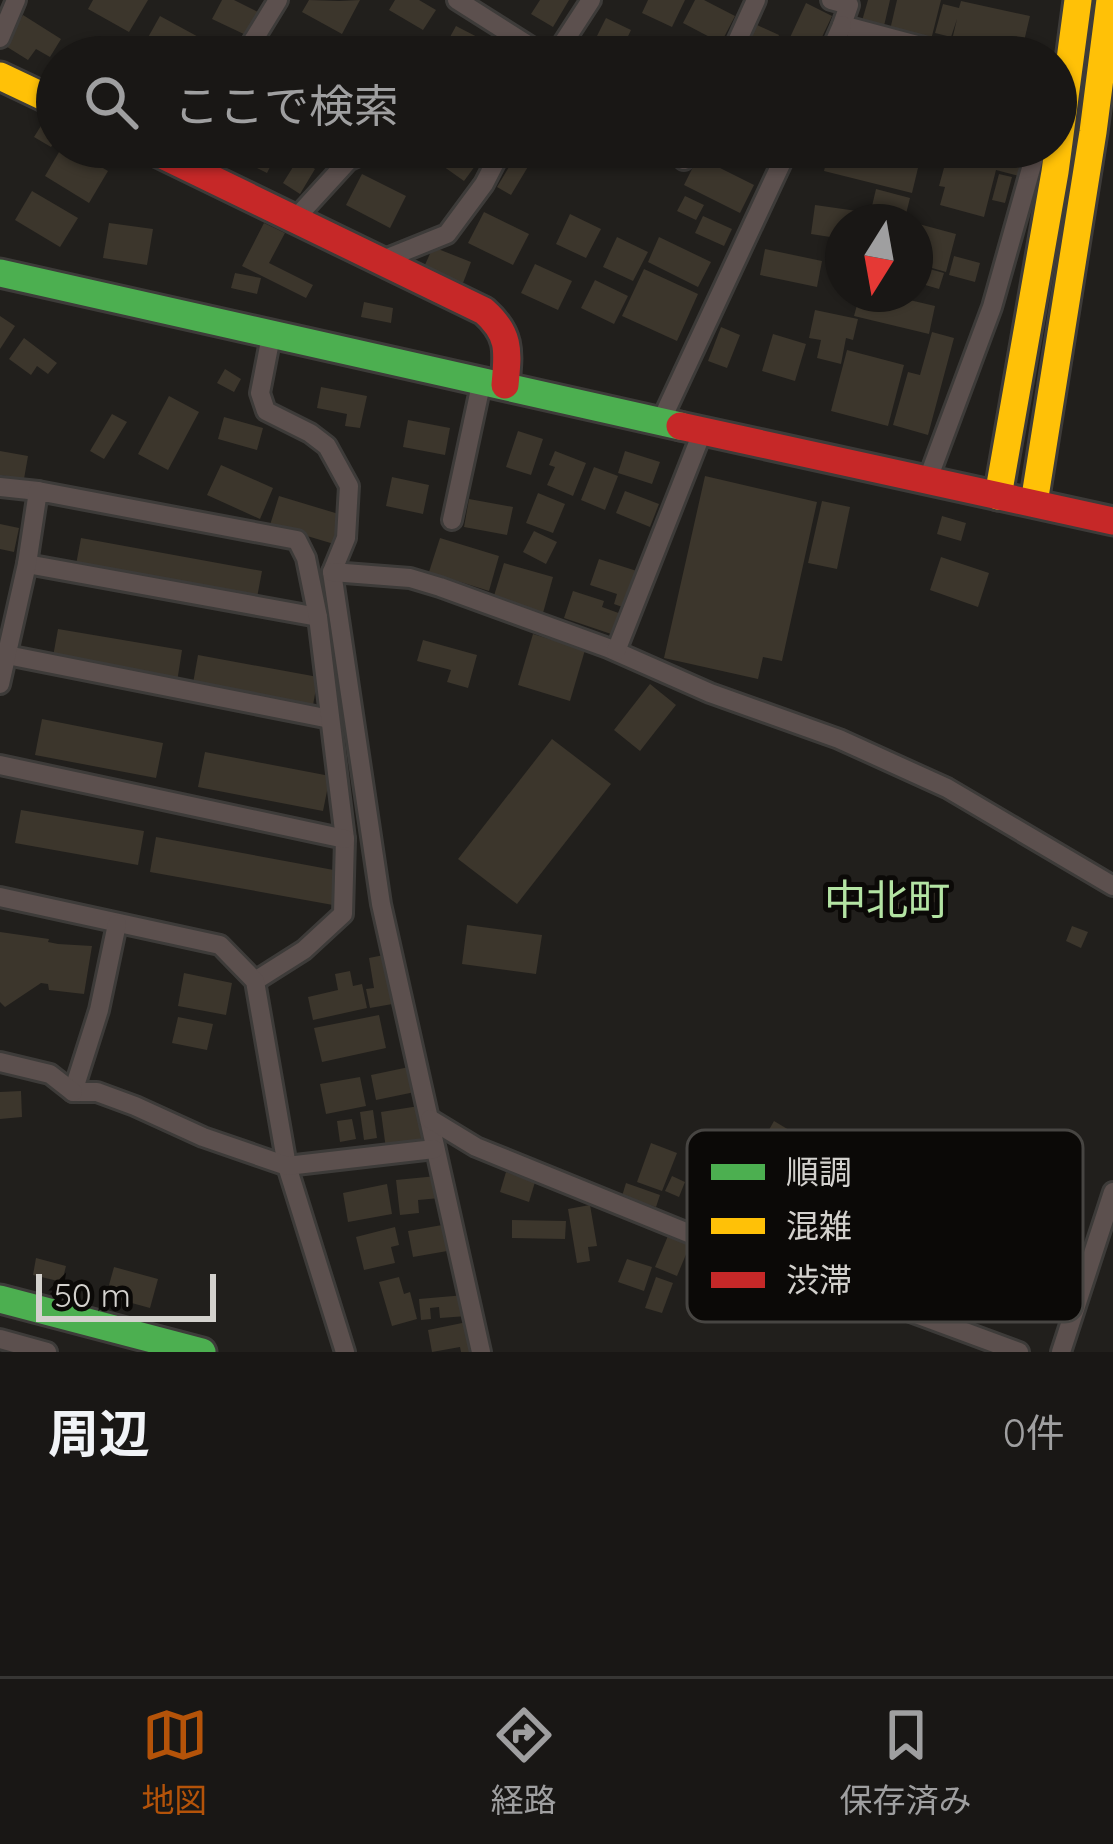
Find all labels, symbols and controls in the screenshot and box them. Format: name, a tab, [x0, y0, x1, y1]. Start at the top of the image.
search box	[36, 36, 1077, 168]
icon: search	[78, 69, 144, 135]
text: ここで検索	[174, 77, 399, 133]
north arrow	[825, 204, 933, 312]
district label: 中北町	[824, 873, 950, 926]
legend	[687, 1130, 1083, 1322]
text: 順調	[786, 1151, 852, 1192]
text: 混雑	[786, 1205, 852, 1246]
text: 渋滞	[786, 1259, 852, 1300]
scale bar	[36, 1268, 216, 1321]
text: 50 m	[54, 1274, 131, 1315]
text: 周辺	[48, 1401, 150, 1465]
text: 0件	[1003, 1408, 1065, 1457]
tab: 地図	[142, 1702, 208, 1822]
tab: 経路	[491, 1702, 557, 1822]
tab: 保存済み	[840, 1702, 972, 1822]

